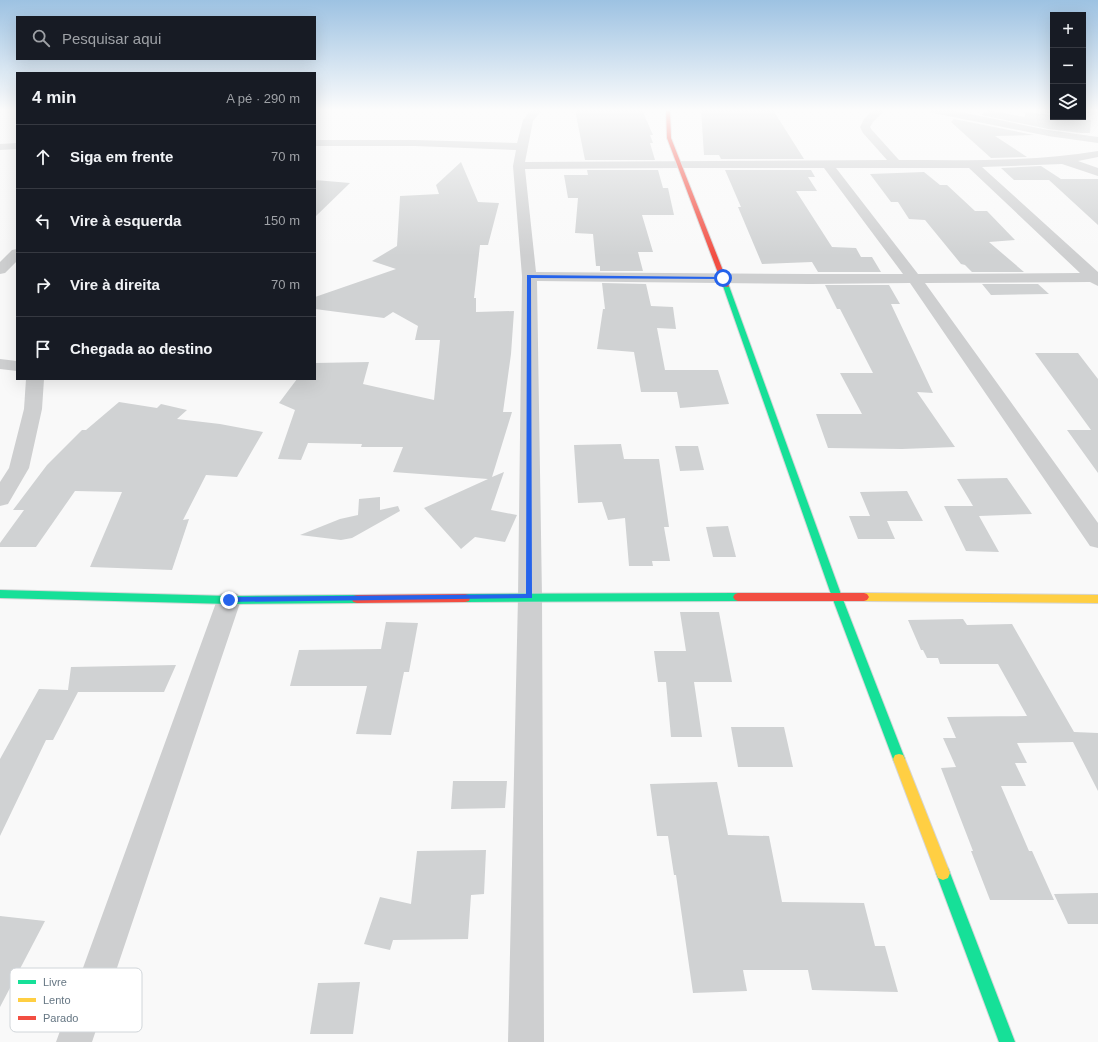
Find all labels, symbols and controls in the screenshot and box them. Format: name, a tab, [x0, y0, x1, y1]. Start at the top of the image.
map controls	[1050, 12, 1086, 120]
button: +	[1050, 12, 1086, 48]
search box	[16, 16, 316, 60]
icon: search	[30, 27, 52, 49]
text: Pesquisar aqui	[62, 30, 161, 47]
button: −	[1050, 48, 1086, 84]
button: layers	[1050, 84, 1086, 120]
text: 4 min	[32, 88, 76, 107]
text: A pé · 290 m	[226, 91, 300, 106]
icon: ahead	[32, 146, 54, 168]
text: Siga em frente	[70, 148, 173, 165]
text: 70 m	[271, 149, 300, 164]
icon: left	[32, 210, 54, 232]
text: Vire à esquerda	[70, 212, 181, 229]
text: 150 m	[264, 213, 300, 228]
route start	[714, 269, 732, 287]
icon: right	[32, 274, 54, 296]
text: Vire à direita	[70, 276, 160, 293]
text: 70 m	[271, 277, 300, 292]
icon: arrive	[32, 338, 54, 360]
text: Chegada ao destino	[70, 340, 213, 357]
route end	[220, 591, 238, 609]
legend	[10, 968, 142, 1032]
text: Livre	[43, 976, 67, 988]
text: Lento	[43, 994, 71, 1006]
text: Parado	[43, 1012, 78, 1024]

